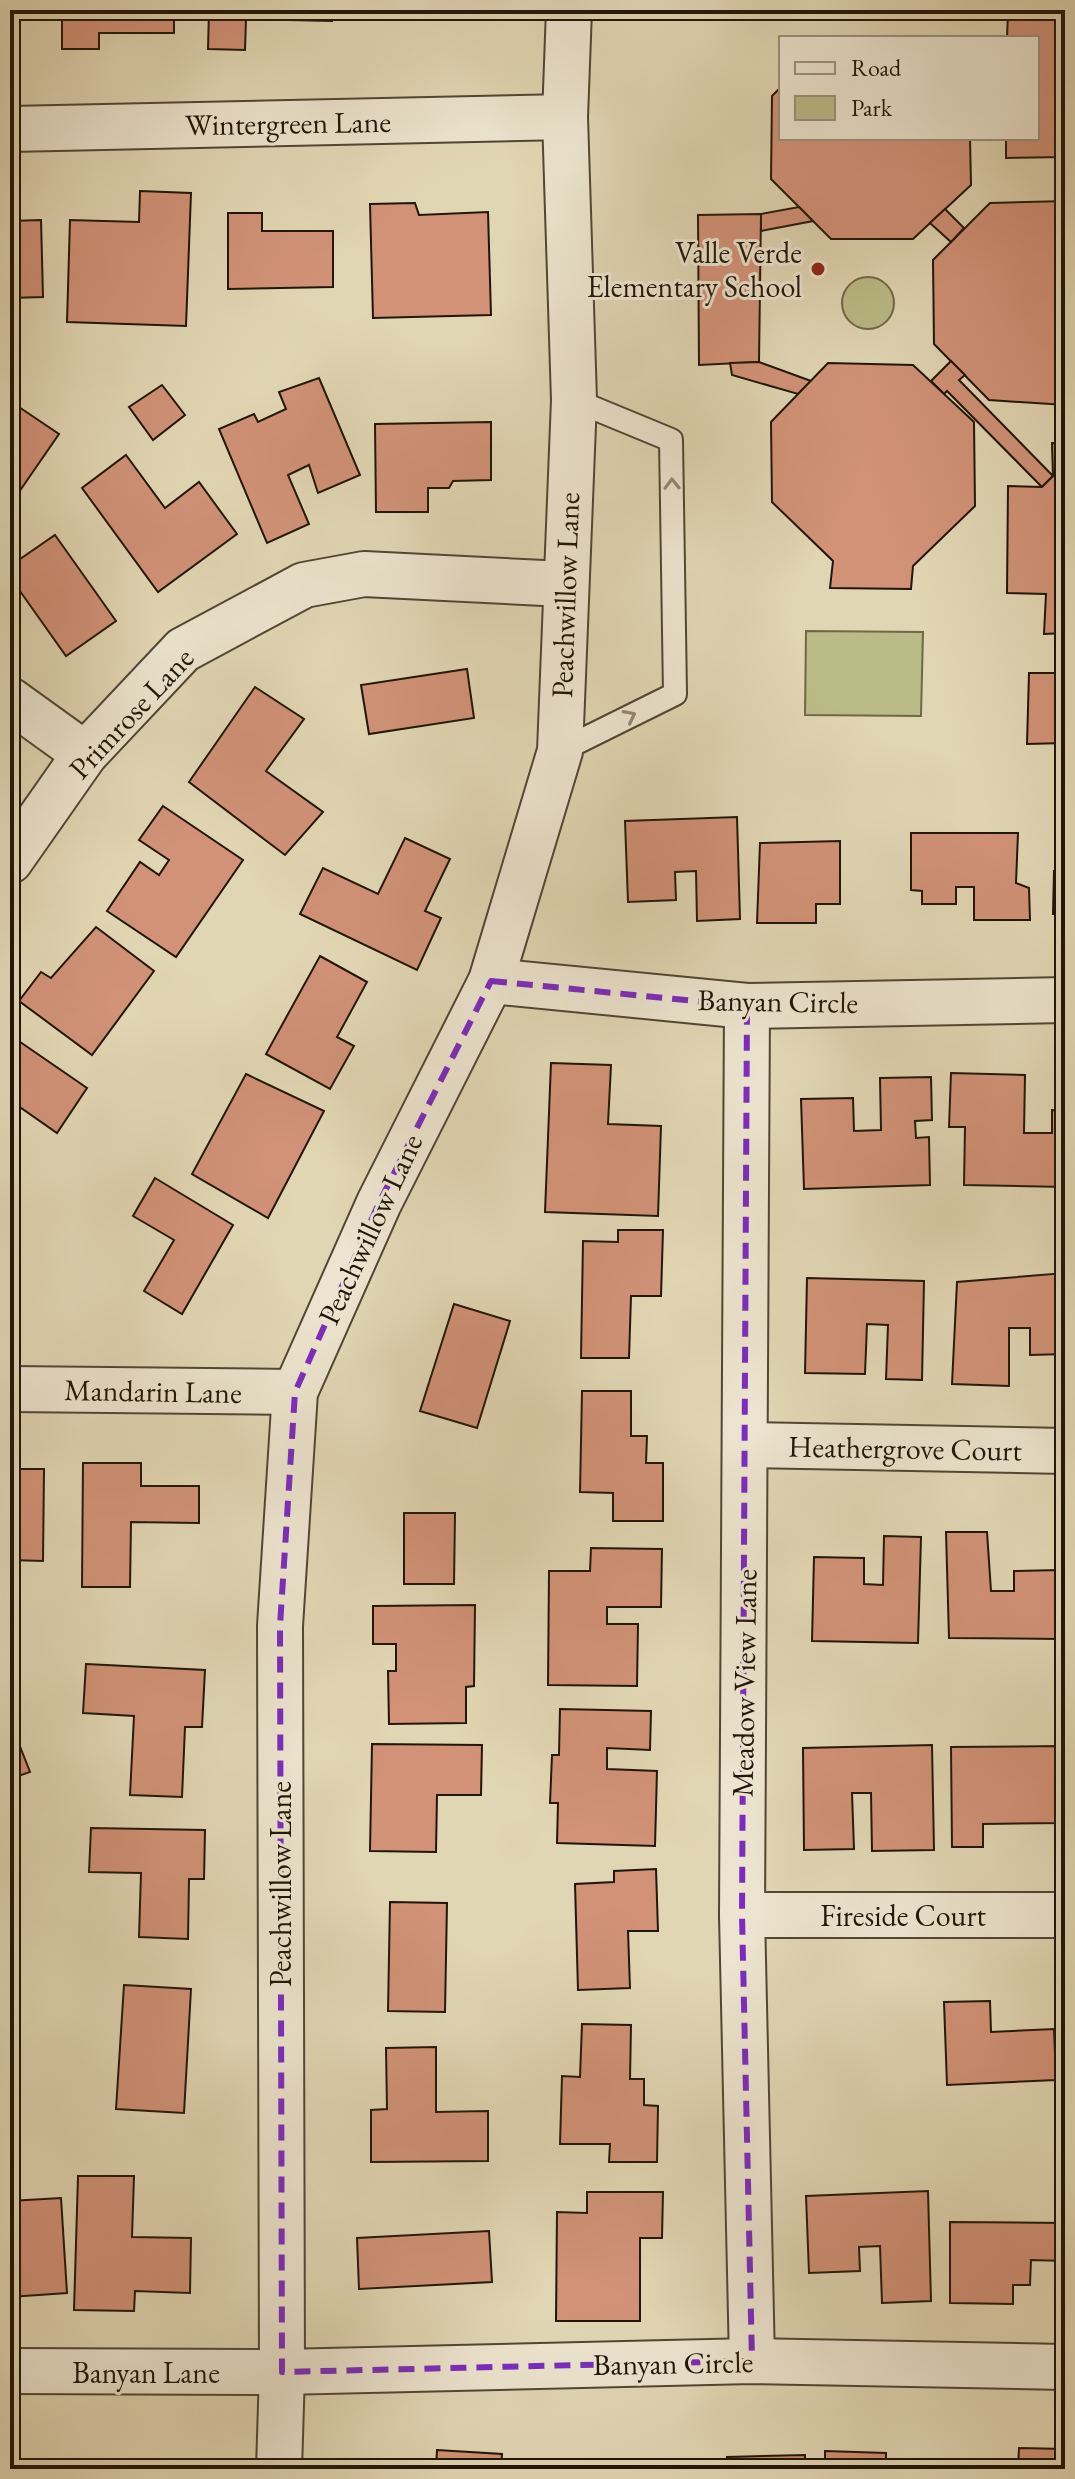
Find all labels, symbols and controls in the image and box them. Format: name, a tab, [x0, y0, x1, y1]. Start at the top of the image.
legend	[779, 36, 1039, 140]
text: Road	[851, 52, 902, 83]
text: Park	[851, 92, 893, 123]
street label: Wintergreen Lane	[185, 102, 391, 144]
place label: Valle Verde Elementary School	[587, 233, 802, 306]
marker: Valle Verde Elementary School	[809, 260, 827, 278]
one-way arrow	[663, 477, 681, 490]
street label: Peachwillow Lane	[542, 491, 588, 699]
street label: Primrose Lane	[60, 639, 202, 787]
one-way arrow	[621, 711, 636, 726]
street label: Banyan Circle	[697, 980, 859, 1022]
street label: Peachwillow Lane	[309, 1127, 431, 1331]
street label: Mandarin Lane	[64, 1370, 242, 1412]
street label: Heathergrove Court	[788, 1426, 1023, 1470]
street label: Meadow View Lane	[723, 1568, 765, 1798]
street label: Peachwillow Lane	[261, 1781, 300, 1987]
street label: Fireside Court	[820, 1896, 986, 1935]
street label: Banyan Circle	[592, 2342, 754, 2384]
street label: Banyan Lane	[72, 2353, 220, 2392]

